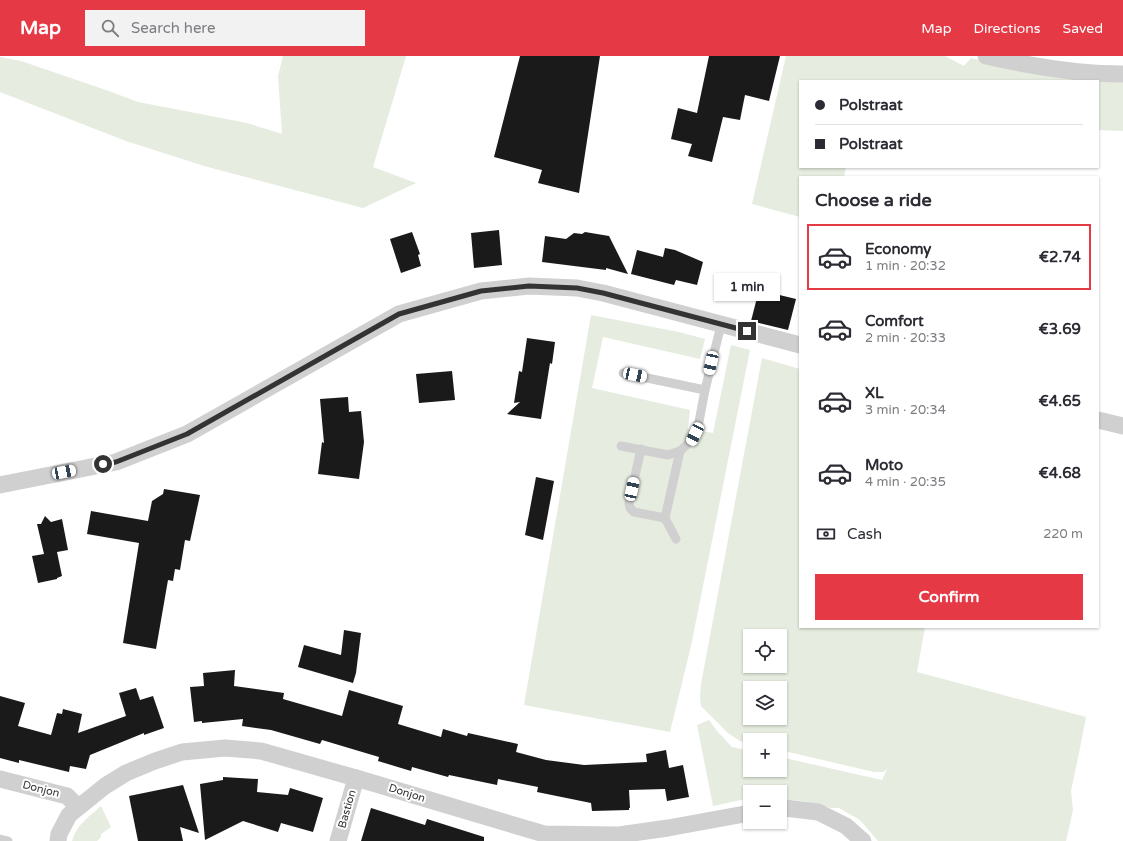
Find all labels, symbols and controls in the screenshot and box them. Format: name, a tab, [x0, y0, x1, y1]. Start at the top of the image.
search box	[85, 10, 365, 46]
text: Map	[20, 17, 61, 39]
icon: search	[99, 17, 121, 39]
text: Search here	[131, 19, 215, 37]
text: Map	[921, 20, 952, 37]
text: Directions	[974, 20, 1041, 37]
text: Saved	[1063, 20, 1103, 37]
text: Polstraat	[839, 96, 903, 114]
text: Polstraat	[839, 135, 903, 153]
text: Choose a ride	[815, 189, 932, 211]
icon: car	[817, 239, 853, 275]
text: Economy	[865, 240, 931, 258]
text: €2.74	[1039, 248, 1081, 266]
text: 1 min · 20:32	[865, 258, 946, 274]
callout: 1 min	[714, 273, 780, 301]
text: 1 min	[730, 279, 764, 295]
icon: car	[817, 311, 853, 347]
text: Comfort	[865, 312, 924, 330]
text: €3.69	[1039, 320, 1081, 338]
route end	[738, 322, 756, 340]
text: 2 min · 20:33	[865, 330, 946, 346]
car	[703, 350, 719, 376]
car	[622, 367, 648, 383]
icon: car	[817, 383, 853, 419]
text: XL	[865, 384, 884, 402]
text: €4.65	[1039, 392, 1081, 410]
text: 3 min · 20:34	[865, 402, 946, 418]
car	[684, 421, 706, 447]
route start	[94, 455, 112, 473]
icon: car	[817, 455, 853, 491]
text: Moto	[865, 456, 903, 474]
car	[51, 464, 77, 480]
text: €4.68	[1039, 464, 1081, 482]
text: 4 min · 20:35	[865, 474, 946, 490]
car	[624, 476, 640, 502]
icon: cash	[815, 523, 837, 545]
text: Cash	[847, 525, 882, 543]
text: 220 m	[1043, 526, 1083, 542]
button: Confirm	[815, 574, 1083, 620]
map controls	[743, 629, 787, 829]
button: locate	[743, 629, 787, 673]
button: layers	[743, 681, 787, 725]
button: +	[743, 733, 787, 777]
street label: Donjon	[21, 778, 61, 800]
street label: Donjon	[387, 781, 427, 805]
button: −	[743, 785, 787, 829]
street label: Bastion	[335, 788, 359, 830]

